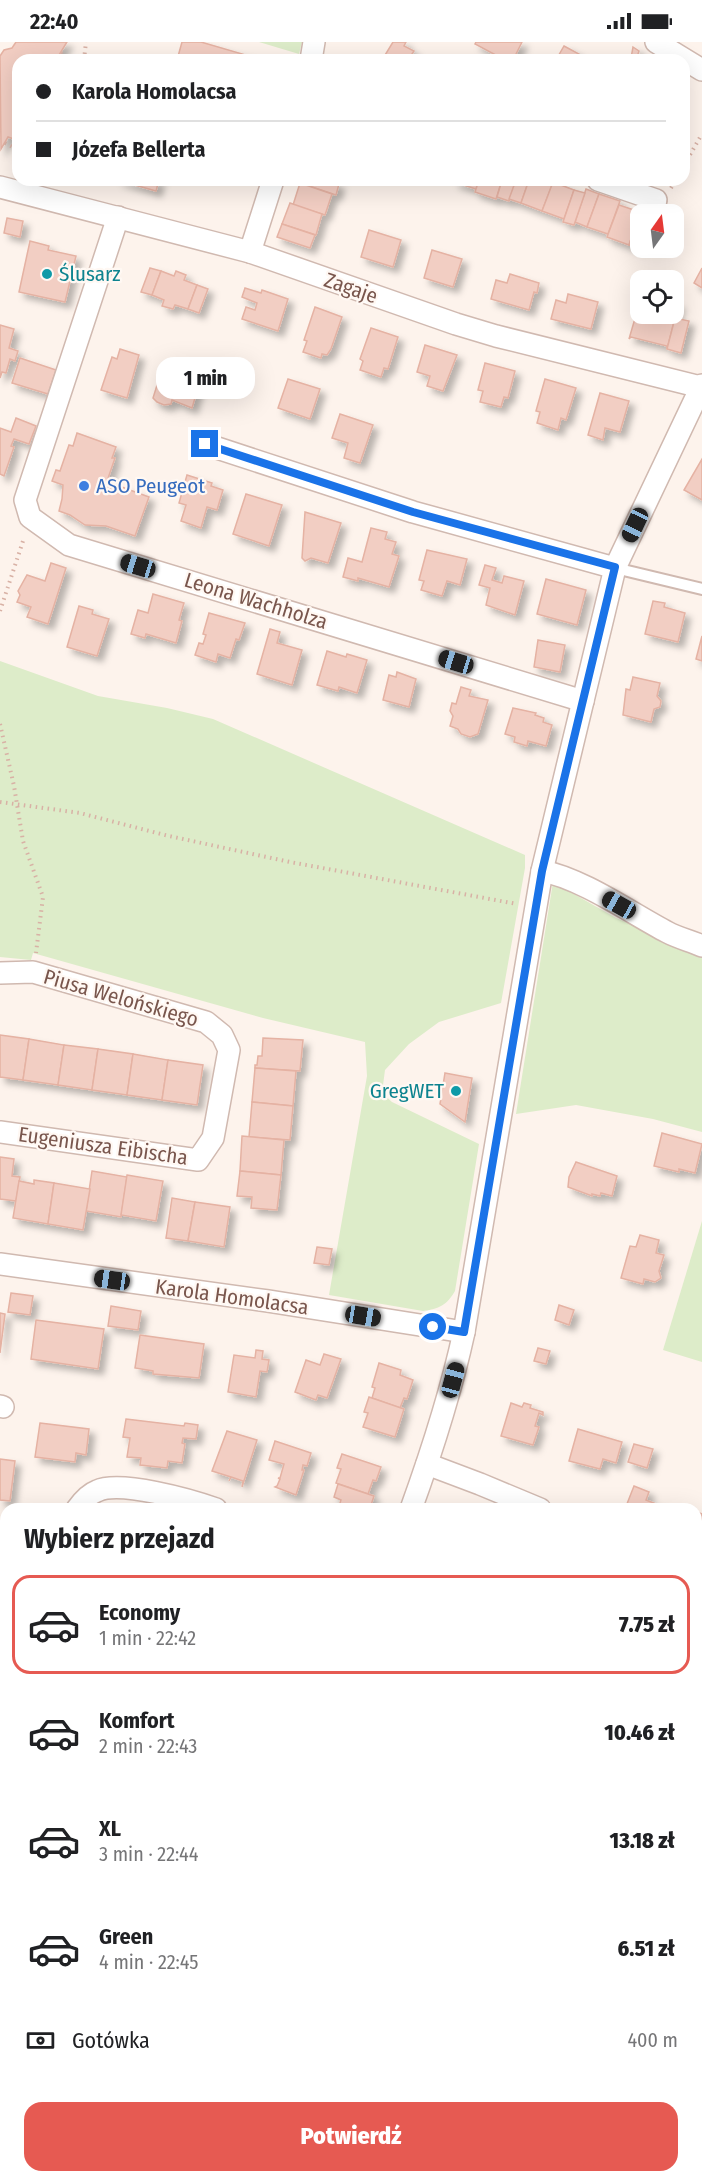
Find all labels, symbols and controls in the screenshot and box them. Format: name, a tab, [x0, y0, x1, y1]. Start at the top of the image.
text: 22:40	[30, 8, 79, 35]
text: Karola Homolacsa	[72, 78, 237, 105]
text: Józefa Bellerta	[72, 136, 205, 163]
north arrow	[630, 204, 684, 258]
map controls	[630, 204, 684, 324]
place label: Ślusarz	[59, 261, 120, 287]
marker: Ślusarz	[40, 267, 54, 281]
street label: Zagaje	[321, 267, 381, 309]
button: locate	[630, 270, 684, 324]
callout: 1 min	[156, 357, 254, 399]
text: 1 min	[184, 366, 227, 390]
route end	[191, 430, 218, 457]
place label: ASO Peugeot	[96, 473, 205, 499]
marker: ASO Peugeot	[77, 479, 91, 493]
car	[619, 505, 651, 545]
car	[118, 552, 158, 580]
street label: Leona Wachholza	[181, 567, 331, 635]
car	[436, 648, 476, 676]
car	[599, 888, 639, 922]
street label: Piusa Welońskiego	[41, 963, 201, 1033]
place label: GregWET	[370, 1078, 444, 1104]
marker: GregWET	[449, 1084, 463, 1098]
street label: Eugeniusza Eibischa	[17, 1121, 189, 1171]
car	[93, 1269, 131, 1291]
street label: Karola Homolacsa	[154, 1273, 310, 1321]
car	[344, 1304, 382, 1328]
route start	[419, 1313, 446, 1340]
car	[440, 1360, 466, 1400]
text: Wybierz przejazd	[24, 1523, 215, 1555]
icon: car	[27, 1598, 81, 1652]
text: Economy	[99, 1599, 180, 1626]
text: 7.75 zł	[619, 1611, 675, 1638]
text: 1 min · 22:42	[99, 1626, 196, 1650]
icon: car	[27, 1706, 81, 1760]
text: Komfort	[99, 1707, 174, 1734]
text: 10.46 zł	[604, 1719, 675, 1746]
text: 2 min · 22:43	[99, 1734, 197, 1758]
icon: car	[27, 1814, 81, 1868]
text: XL	[99, 1815, 121, 1842]
text: 13.18 zł	[610, 1827, 675, 1854]
text: 3 min · 22:44	[99, 1842, 198, 1866]
icon: car	[27, 1922, 81, 1976]
text: Green	[99, 1923, 153, 1950]
text: 6.51 zł	[618, 1935, 675, 1962]
text: 4 min · 22:45	[99, 1950, 198, 1974]
icon: cash	[24, 2024, 57, 2057]
text: Gotówka	[72, 2027, 150, 2054]
text: 400 m	[627, 2028, 678, 2052]
button: Potwierdź	[24, 2102, 678, 2171]

